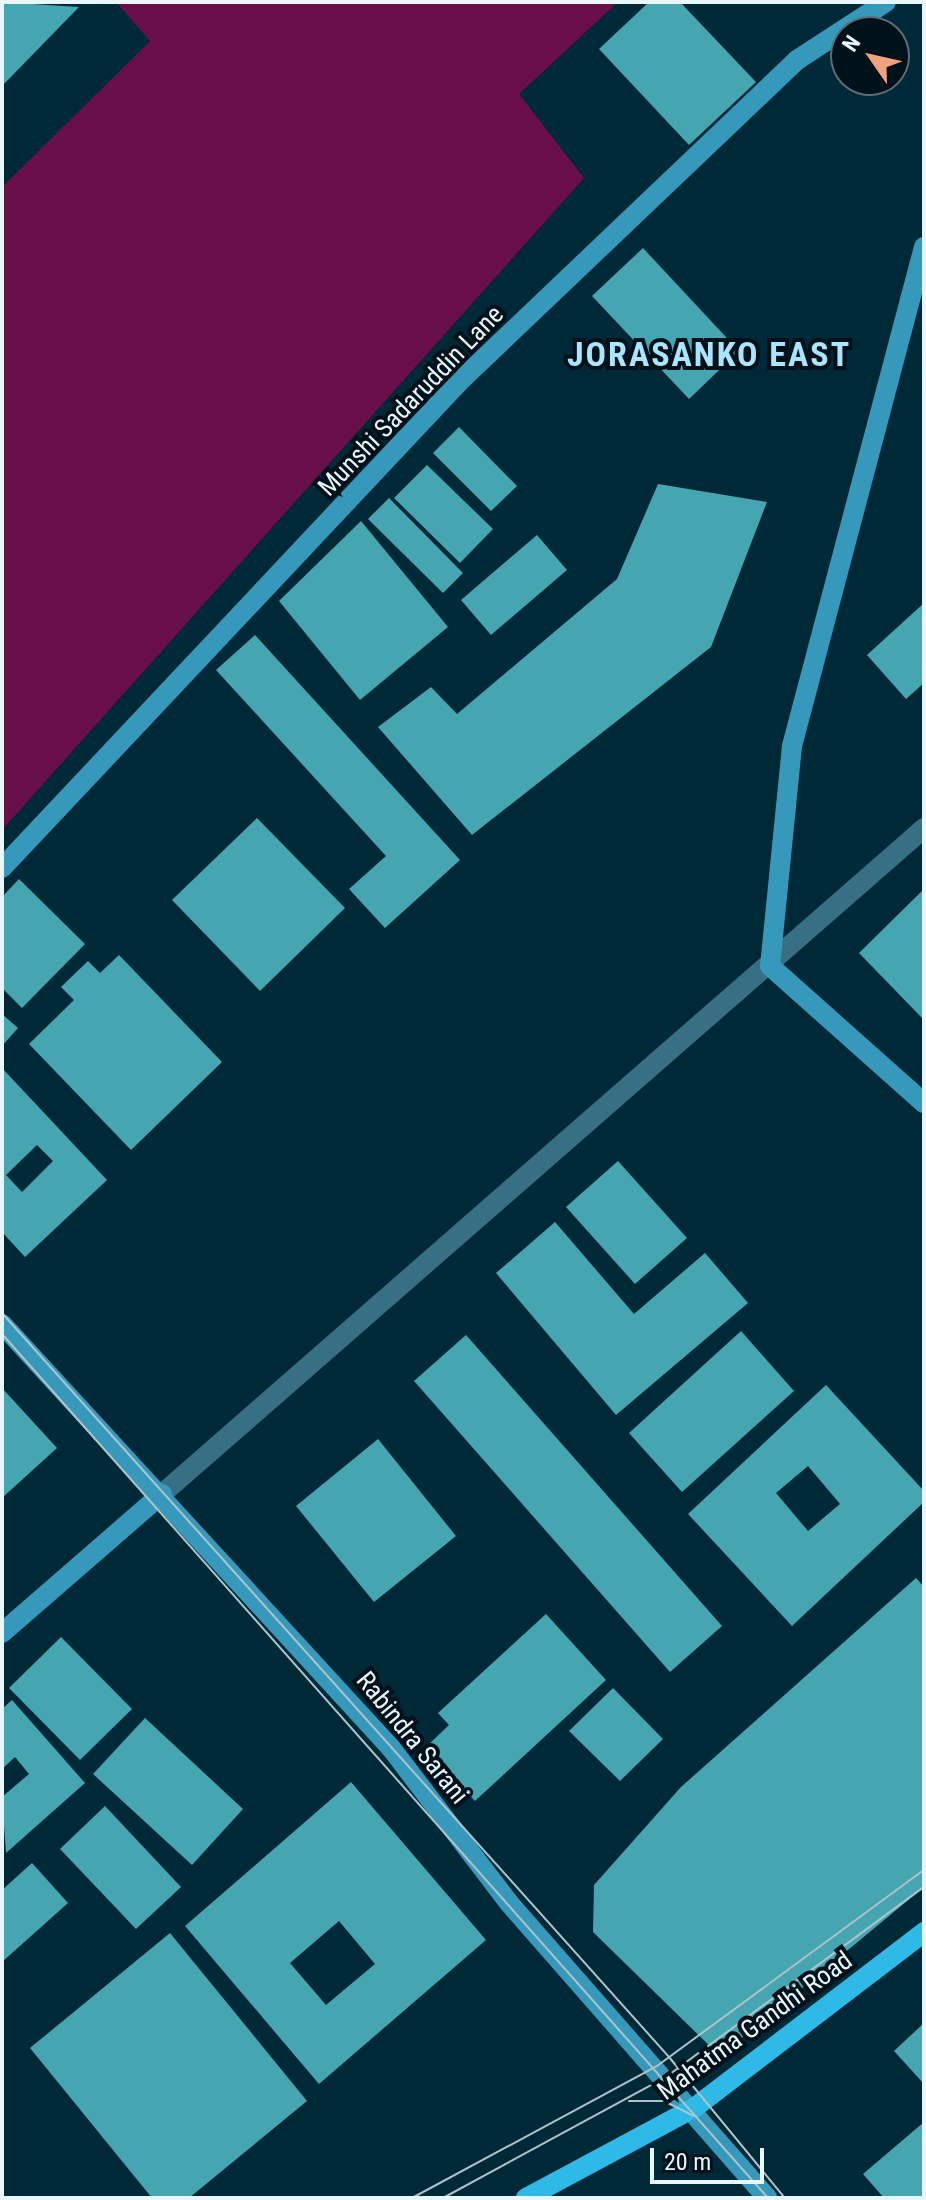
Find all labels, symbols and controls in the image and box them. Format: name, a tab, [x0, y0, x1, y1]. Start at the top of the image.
north arrow	[830, 16, 910, 96]
text: N	[837, 31, 865, 56]
street label: Munshi Sadaruddin Lane	[312, 299, 510, 503]
district label: JORASANKO EAST	[567, 335, 851, 375]
street label: Rabindra Sarani	[349, 1666, 475, 1810]
street label: Mahatma Gandhi Road	[652, 1945, 858, 2107]
scale bar	[654, 2132, 768, 2182]
text: 20 m	[664, 2148, 711, 2176]

